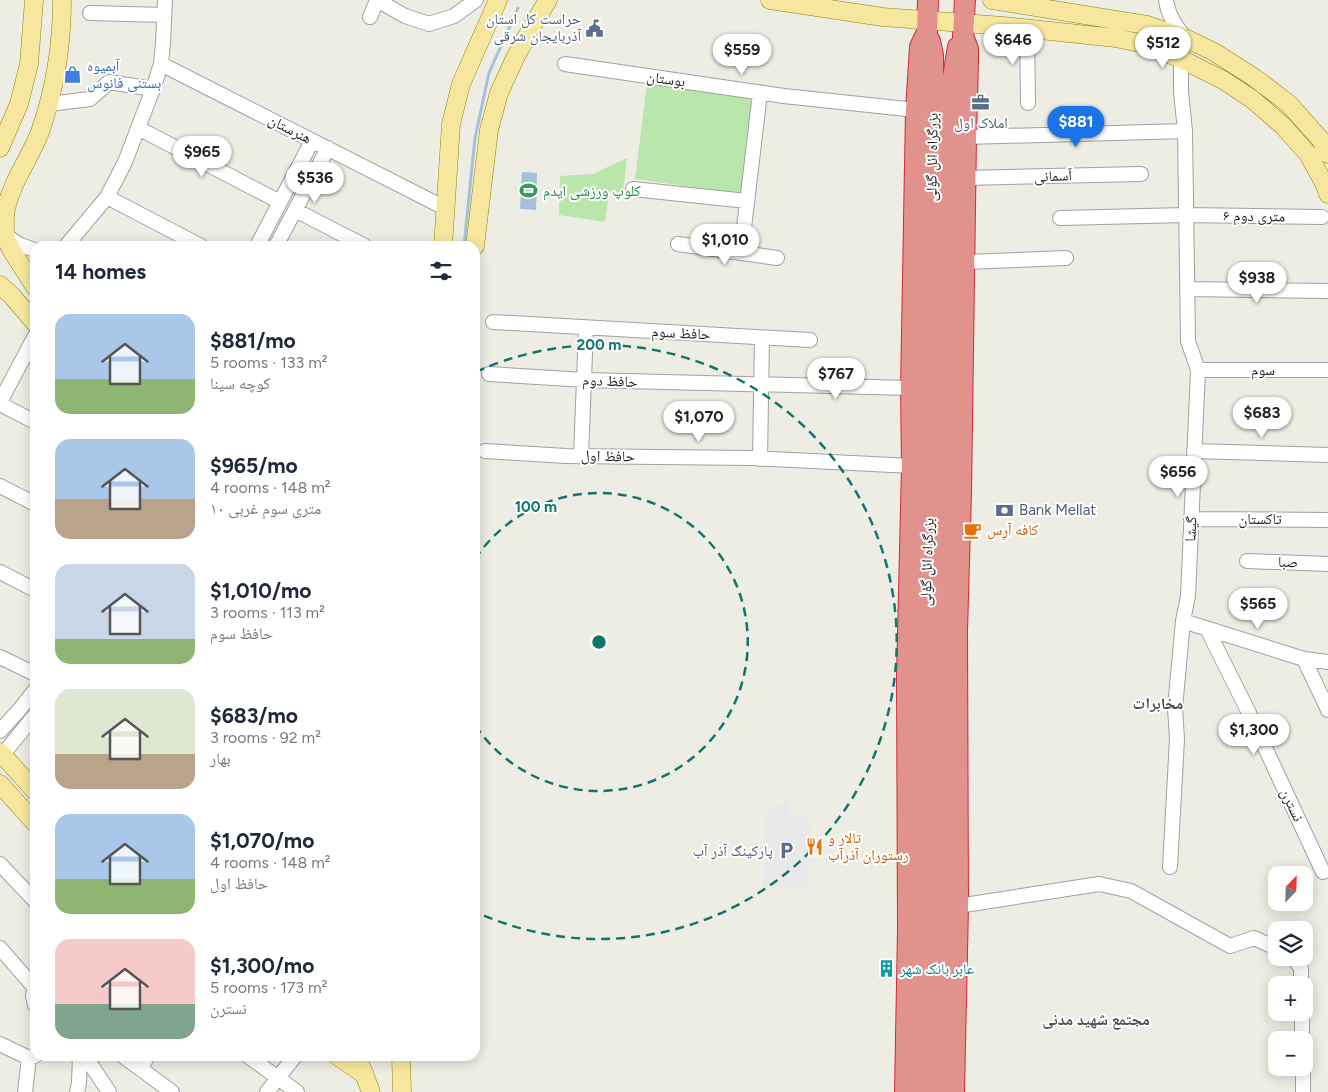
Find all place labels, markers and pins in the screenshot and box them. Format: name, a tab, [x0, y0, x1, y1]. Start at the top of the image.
place label: حراست کل استان آذربایجان شرقی	[486, 10, 582, 46]
public building icon: حراست کل استان آذربایجان شرقی	[585, 18, 605, 38]
pin: $646	[983, 23, 1043, 66]
pin: $512	[1133, 27, 1193, 69]
pin: $559	[712, 34, 772, 76]
place label: آبمیوه بستنی فانوس	[87, 57, 161, 93]
shop icon: آبمیوه بستنی فانوس	[63, 65, 83, 85]
office icon: املاک اول	[971, 92, 991, 112]
pin: $881	[1046, 106, 1106, 148]
place label: املاک اول	[954, 114, 1008, 133]
pin: $965	[172, 136, 232, 178]
pin: $536	[285, 162, 345, 204]
sports icon: کلوپ ورزشی ایدم	[519, 181, 539, 201]
place label: کلوپ ورزشی ایدم	[543, 182, 641, 201]
pin: $1,010	[684, 224, 766, 266]
pin: $938	[1227, 262, 1287, 304]
pin: $767	[806, 358, 866, 400]
pin: $683	[1232, 396, 1292, 439]
pin: $1,070	[658, 400, 740, 443]
pin: $656	[1148, 456, 1208, 498]
bank icon: Bank Mellat	[995, 500, 1015, 520]
place label: Bank Mellat	[1019, 501, 1096, 519]
cafe icon: کافه آرِس	[963, 520, 983, 540]
place label: کافه آرِس	[987, 521, 1038, 541]
pin: $565	[1228, 588, 1288, 630]
centre of rings	[590, 633, 608, 651]
pin: $1,300	[1213, 714, 1295, 756]
place label: تالار و رستوران آذرآب	[828, 829, 909, 865]
restaurant icon: تالار و رستوران آذرآب	[804, 837, 824, 857]
parking icon: پارکینگ آذر آب	[777, 841, 797, 861]
place label: پارکینگ آذر آب	[692, 842, 773, 860]
building icon: عابر بانک شهر	[876, 959, 896, 979]
place label: عابر بانک شهر	[899, 960, 975, 978]

